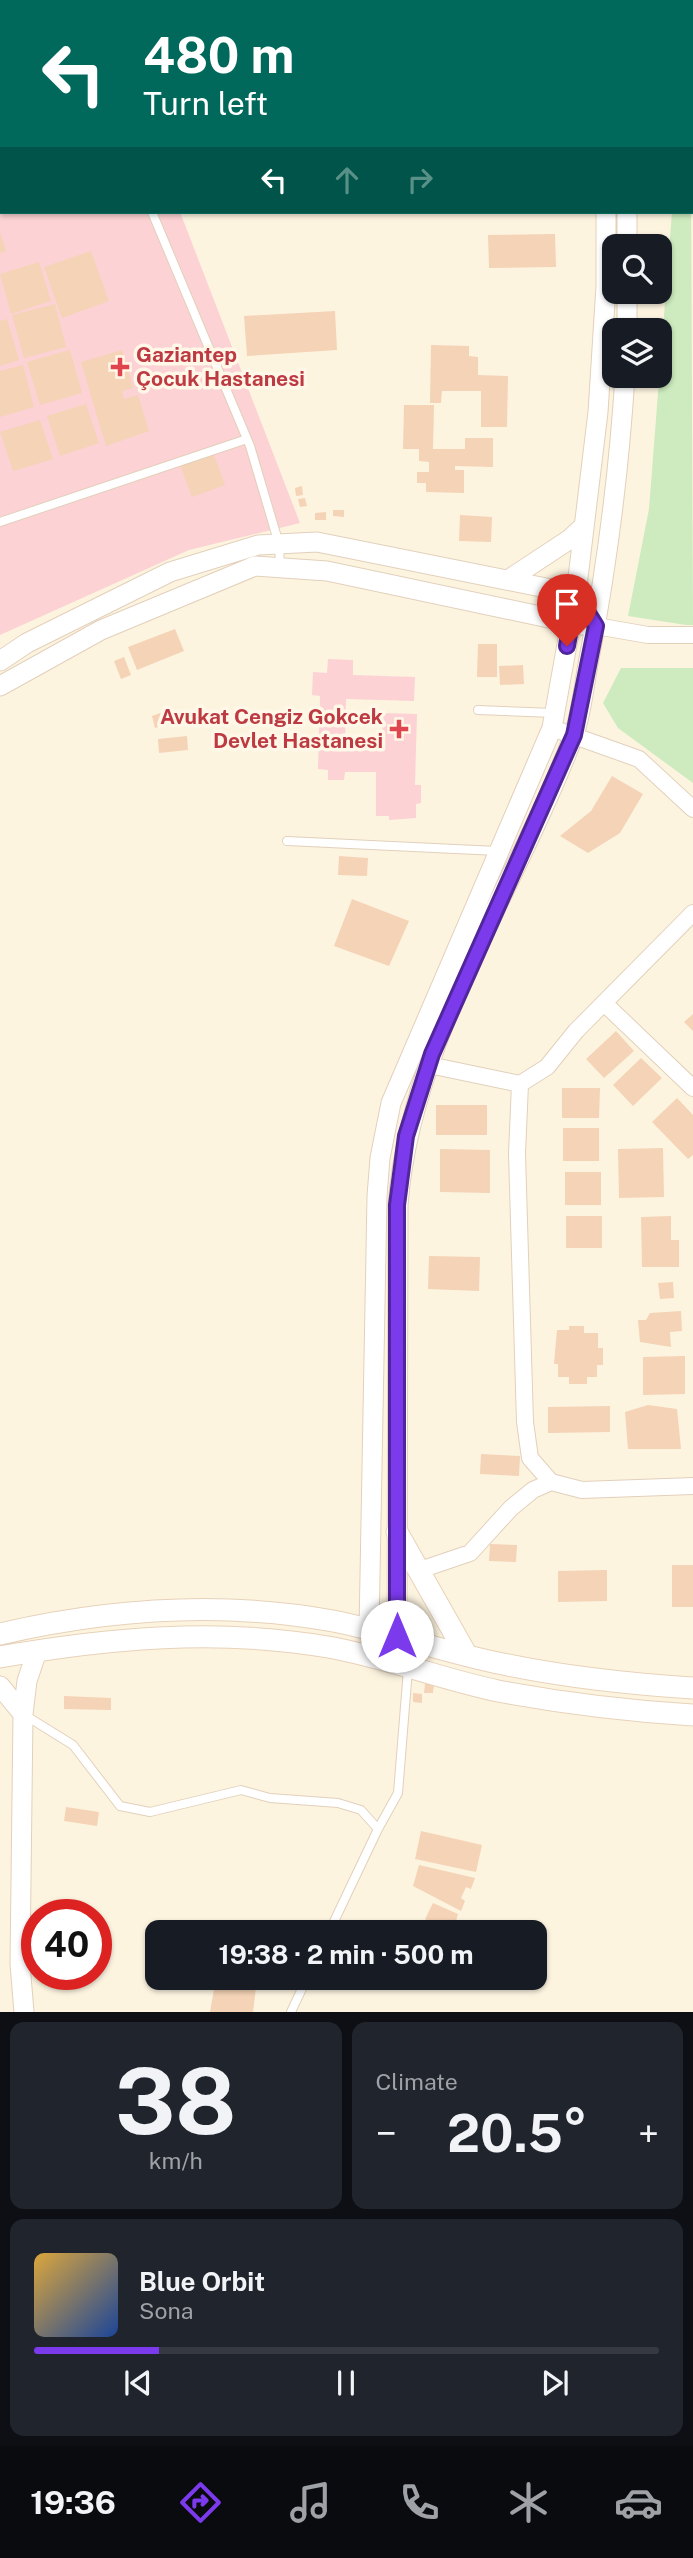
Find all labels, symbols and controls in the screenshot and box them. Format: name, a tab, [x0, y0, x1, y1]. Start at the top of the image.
text: 480 m	[143, 26, 294, 84]
icon: left	[28, 28, 119, 119]
text: Turn left	[143, 85, 268, 122]
icon: left	[255, 161, 293, 199]
icon: ahead	[328, 161, 366, 199]
icon: right	[401, 161, 439, 199]
map controls	[602, 234, 672, 388]
button: search	[602, 234, 672, 304]
button: layers	[602, 318, 672, 388]
place label: Gaziantep Çocuk Hastanesi	[136, 342, 305, 391]
marker: Gaziantep Çocuk Hastanesi	[110, 357, 130, 377]
pin	[537, 574, 597, 646]
icon: arrive	[548, 585, 586, 623]
place label: Avukat Cengiz Gokcek Devlet Hastanesi	[160, 704, 383, 753]
marker: Avukat Cengiz Gokcek Devlet Hastanesi	[389, 719, 409, 739]
position arrow	[360, 1599, 434, 1673]
speed limit sign: 40	[21, 1899, 112, 1990]
text: 19:38 · 2 min · 500 m	[219, 1939, 473, 1970]
text: 38	[115, 2048, 236, 2154]
text: Climate	[376, 2068, 458, 2095]
text: 20.5°	[447, 2103, 587, 2164]
text: −	[376, 2111, 397, 2156]
text: +	[638, 2111, 659, 2156]
text: km/h	[149, 2147, 203, 2174]
text: Blue Orbit	[139, 2266, 265, 2297]
text: Sona	[139, 2297, 193, 2324]
icon: previous	[119, 2364, 157, 2402]
icon: pause	[327, 2364, 365, 2402]
icon: next	[536, 2364, 574, 2402]
icon: directions	[176, 2478, 225, 2527]
icon: music	[286, 2478, 335, 2527]
icon: phone	[395, 2478, 444, 2527]
icon: climate	[504, 2478, 553, 2527]
icon: car	[614, 2478, 663, 2527]
text: 19:36	[30, 2484, 116, 2521]

